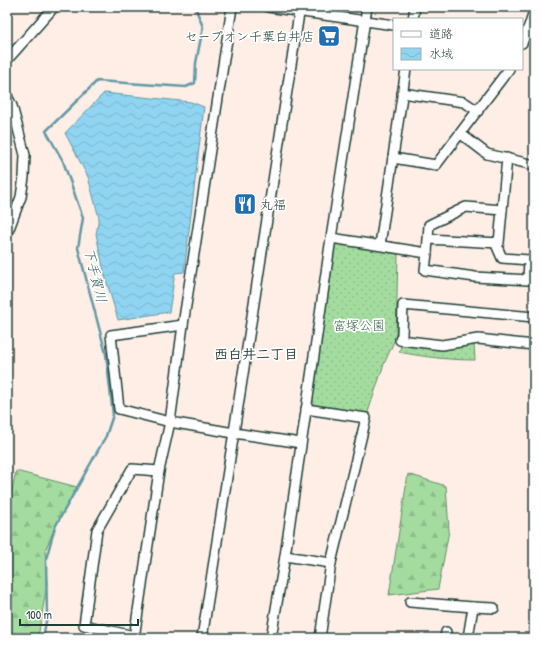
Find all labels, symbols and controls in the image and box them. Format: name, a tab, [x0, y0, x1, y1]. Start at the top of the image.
legend	[393, 18, 523, 70]
supermarket icon: セーブオン千葉白井店	[316, 23, 342, 49]
text: 道路	[429, 25, 453, 42]
place label: セーブオン千葉白井店	[185, 27, 314, 45]
text: 水域	[429, 45, 453, 62]
restaurant icon: 丸福	[232, 191, 258, 217]
place label: 丸福	[260, 195, 286, 213]
water label: 下手賀川	[80, 246, 112, 304]
park label: 富塚公園	[333, 316, 385, 334]
district label: 西白井二丁目	[214, 344, 298, 363]
scale bar	[20, 601, 138, 627]
text: 100 m	[26, 606, 52, 623]

